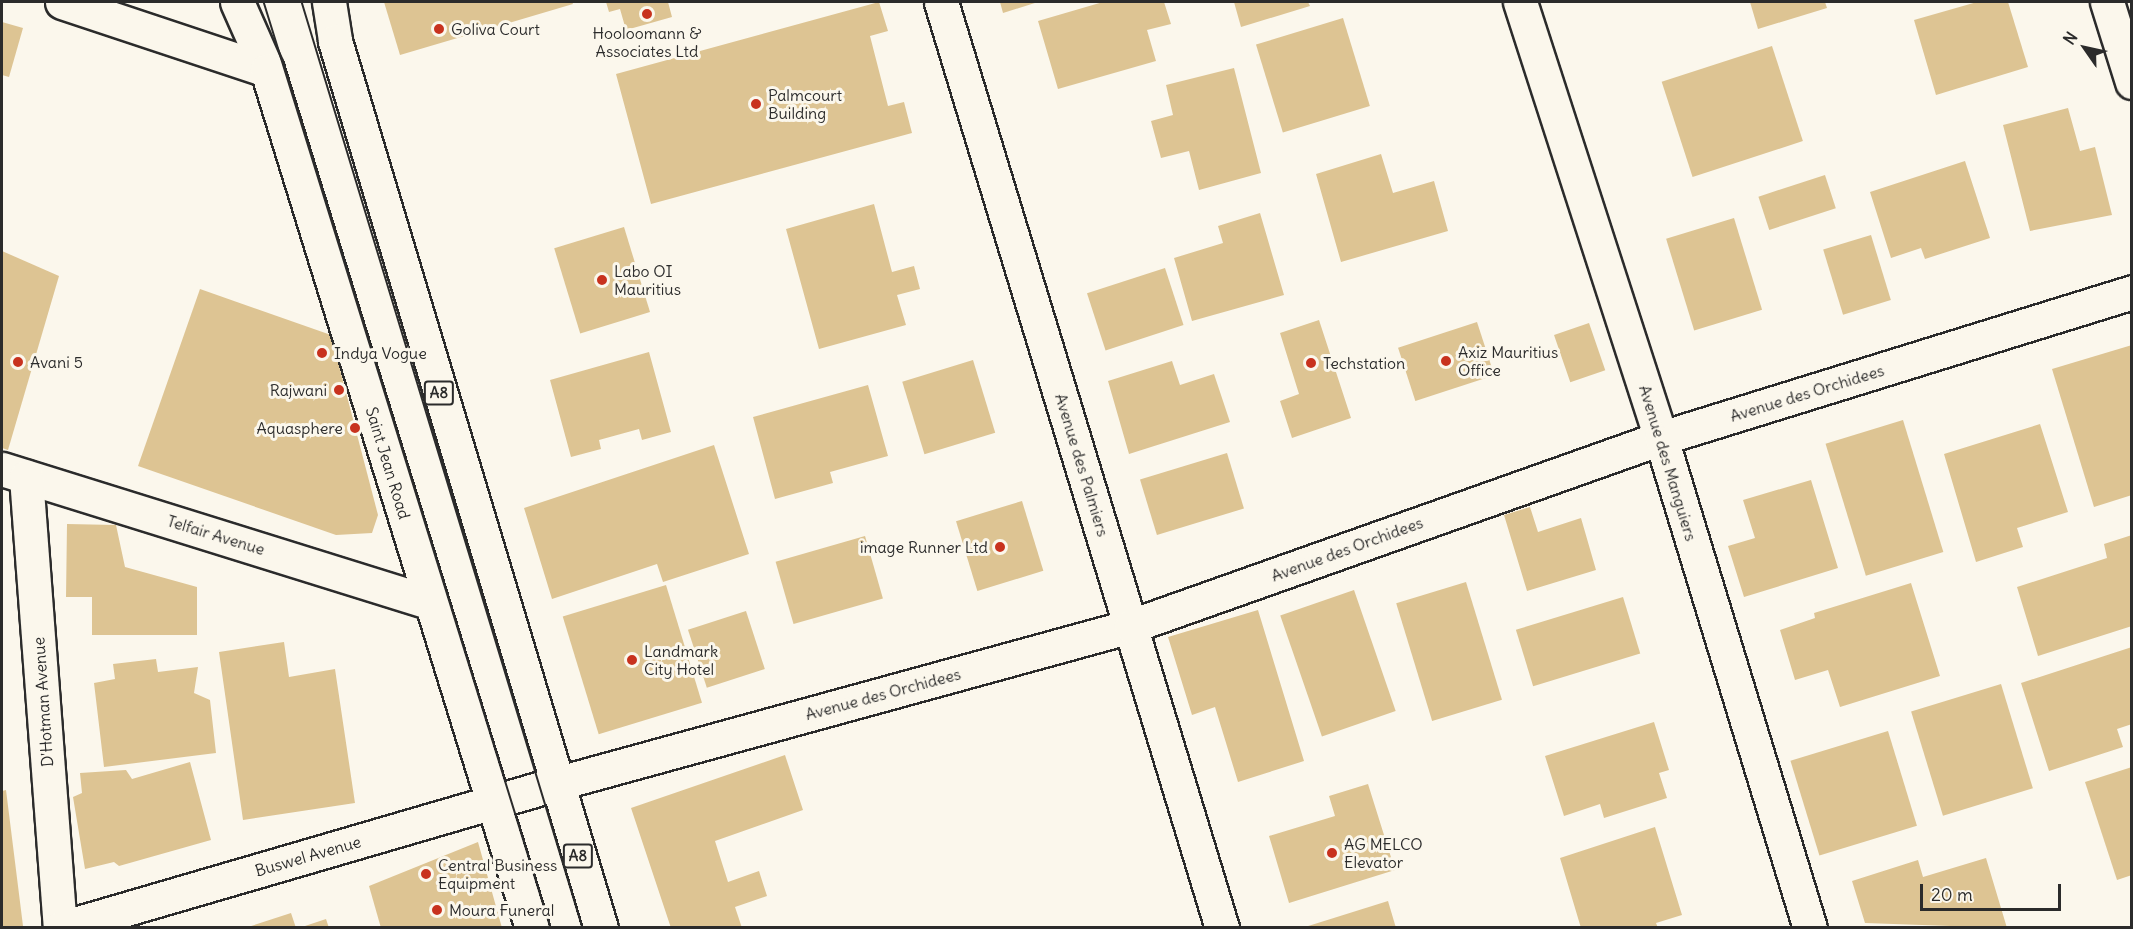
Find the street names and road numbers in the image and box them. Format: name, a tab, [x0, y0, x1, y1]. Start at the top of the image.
street label: Avenue des Orchidees	[1728, 360, 1886, 426]
road number: A8	[422, 381, 456, 405]
street label: Avenue des Manguiers	[1635, 383, 1701, 543]
street label: Avenue des Palmiers	[1051, 391, 1113, 539]
street label: Saint Jean Road	[362, 405, 414, 521]
street label: Telfair Avenue	[165, 511, 267, 559]
street label: Avenue des Orchidees	[1269, 513, 1425, 585]
street label: D'Hotman Avenue	[29, 636, 57, 768]
street label: Avenue des Orchidees	[803, 664, 963, 724]
street label: Buswel Avenue	[253, 832, 363, 880]
road number: A8	[562, 844, 594, 868]

